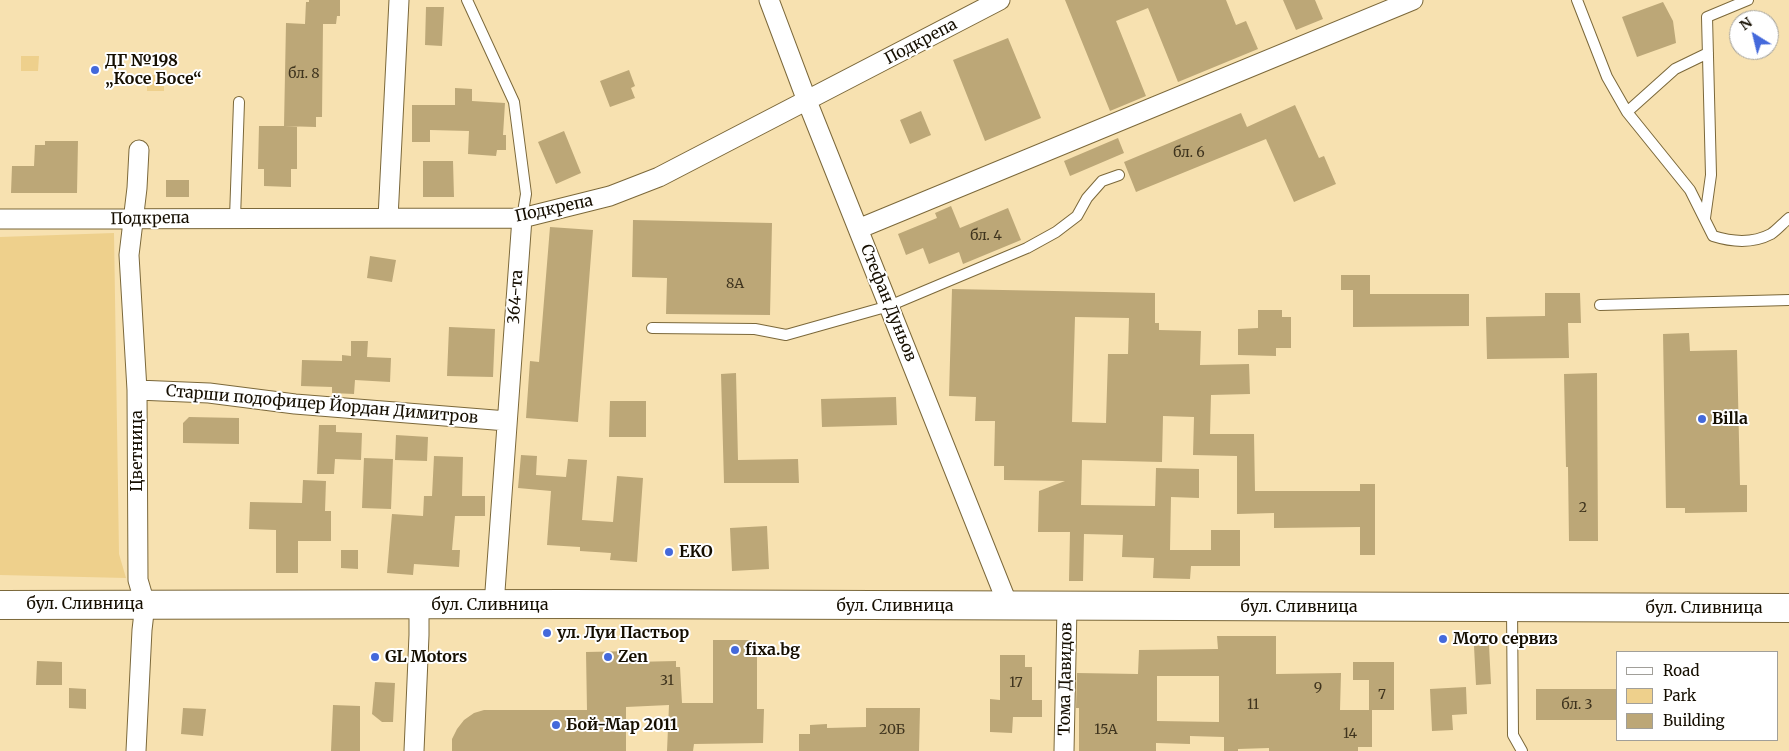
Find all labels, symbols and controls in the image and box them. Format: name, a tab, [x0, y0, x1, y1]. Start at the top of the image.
north arrow	[1729, 10, 1779, 60]
text: N	[1736, 13, 1756, 34]
street label: Подкрепа	[882, 15, 960, 69]
place label: ДГ №198 „Косе Босе“	[105, 51, 202, 89]
marker: ДГ №198 „Косе Босе“	[89, 64, 101, 76]
house number: бл. 8	[288, 66, 320, 82]
house number: бл. 6	[1173, 145, 1205, 161]
street label: Подкрепа	[513, 191, 595, 227]
street label: Подкрепа	[110, 209, 190, 229]
house number: бл. 4	[970, 228, 1002, 244]
street label: Стефан Дуньов	[856, 242, 920, 364]
street label: 364-та	[505, 269, 527, 325]
house number: 8А	[726, 276, 744, 292]
street label: Старши подофицер Йордан Димитров	[165, 382, 479, 428]
place label: Billa	[1712, 409, 1748, 429]
street label: Цветница	[127, 410, 147, 492]
marker: Billa	[1696, 413, 1708, 425]
house number: 2	[1579, 500, 1587, 516]
place label: EKO	[679, 542, 713, 562]
marker: EKO	[663, 546, 675, 558]
street label: бул. Сливница	[26, 594, 144, 614]
street label: бул. Сливница	[431, 595, 549, 615]
street label: бул. Сливница	[836, 596, 954, 616]
street label: бул. Сливница	[1240, 597, 1358, 617]
street label: бул. Сливница	[1645, 598, 1763, 618]
street label: Тома Давидов	[1055, 622, 1077, 736]
place label: ул. Луи Пастьор	[557, 623, 689, 643]
marker: ул. Луи Пастьор	[541, 627, 553, 639]
place label: Мото сервиз	[1453, 629, 1558, 649]
marker: Мото сервиз	[1437, 633, 1449, 645]
place label: fixa.bg	[745, 640, 800, 660]
marker: fixa.bg	[729, 644, 741, 656]
place label: GL Motors	[385, 647, 467, 667]
place label: Zen	[618, 647, 648, 667]
marker: GL Motors	[369, 651, 381, 663]
marker: Zen	[602, 651, 614, 663]
legend	[1616, 651, 1779, 741]
text: Road	[1663, 661, 1699, 680]
house number: 31	[660, 673, 674, 689]
house number: 17	[1009, 675, 1023, 691]
house number: 9	[1314, 680, 1322, 696]
text: Park	[1663, 686, 1696, 705]
house number: 7	[1378, 687, 1386, 703]
house number: 11	[1247, 697, 1259, 713]
house number: бл. 3	[1561, 697, 1593, 713]
text: Building	[1663, 711, 1725, 730]
place label: Бой-Мар 2011	[566, 715, 677, 735]
marker: Бой-Мар 2011	[550, 719, 562, 731]
house number: 20Б	[879, 722, 905, 738]
house number: 15A	[1094, 722, 1118, 738]
house number: 14	[1343, 726, 1357, 742]

